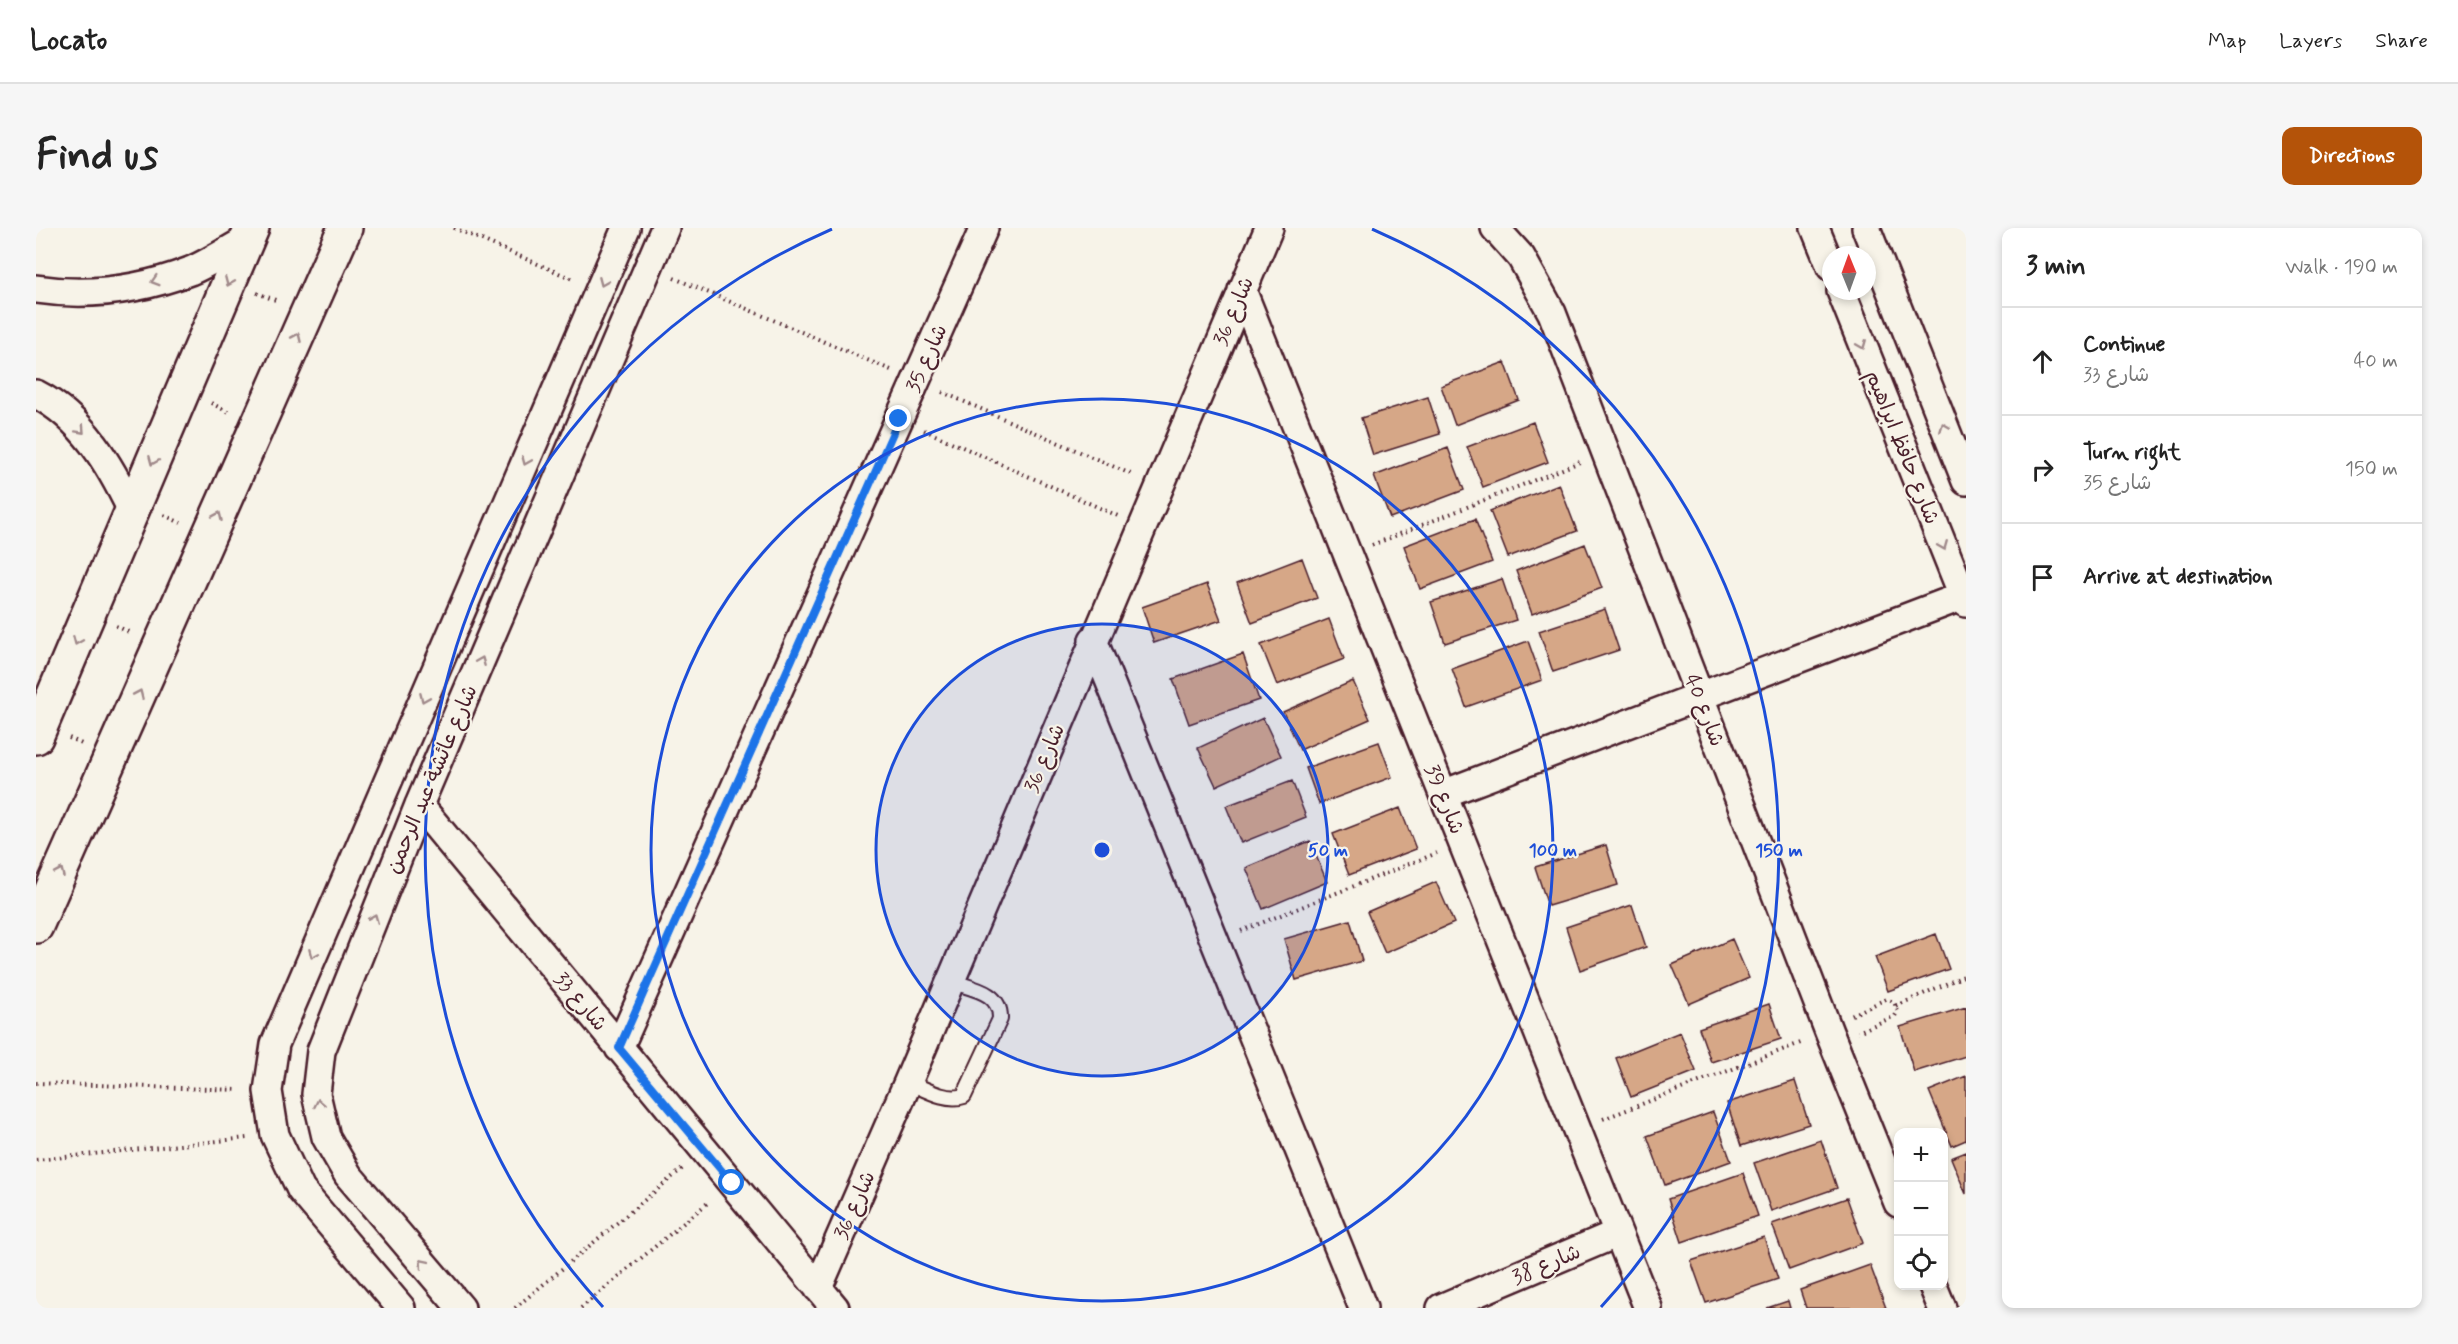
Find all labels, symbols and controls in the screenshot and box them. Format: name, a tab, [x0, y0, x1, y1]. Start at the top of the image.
text: Locato	[30, 23, 107, 60]
text: Map	[2208, 27, 2246, 55]
text: Layers	[2279, 27, 2342, 55]
text: Share	[2375, 27, 2428, 55]
button: Directions	[2282, 127, 2422, 185]
text: Find us	[36, 129, 158, 184]
north arrow	[1822, 246, 1876, 300]
text: 3 min	[2026, 250, 2086, 284]
text: Walk · 190 m	[2285, 254, 2398, 281]
street label: شارع 36	[1207, 273, 1261, 350]
one-way arrow	[151, 274, 161, 286]
one-way arrow	[224, 275, 236, 286]
one-way arrow	[598, 275, 610, 286]
street label: شارع 35	[900, 320, 954, 397]
text: Continue	[2083, 331, 2165, 359]
one-way arrow	[289, 333, 301, 344]
one-way arrow	[1855, 340, 1868, 350]
icon: ahead	[2026, 345, 2059, 378]
text: 40 m	[2354, 348, 2398, 375]
text: شارع 33	[2083, 362, 2149, 389]
street label: شارع حافظ ابراهيم	[1857, 366, 1946, 529]
route end	[885, 405, 911, 431]
one-way arrow	[1939, 422, 1952, 433]
one-way arrow	[74, 424, 85, 434]
text: Turn right	[2083, 439, 2181, 467]
icon: right	[2026, 453, 2059, 486]
one-way arrow	[148, 455, 160, 466]
one-way arrow	[521, 455, 533, 466]
text: 150 m	[2345, 456, 2398, 483]
text: شارع 35	[2083, 470, 2151, 497]
one-way arrow	[211, 511, 223, 522]
one-way arrow	[1936, 539, 1948, 550]
icon: arrive	[2026, 561, 2059, 594]
text: Arrive at destination	[2083, 563, 2273, 591]
one-way arrow	[72, 635, 84, 646]
one-way arrow	[473, 656, 485, 667]
street label: شارع 40	[1677, 670, 1731, 751]
street label: شارع عائشة عبد الرحمن	[379, 681, 484, 878]
one-way arrow	[132, 689, 144, 700]
one-way arrow	[419, 691, 431, 702]
street label: شارع 36	[1018, 720, 1072, 797]
street label: شارع 39	[1417, 760, 1471, 839]
text: 50 m	[1308, 839, 1348, 863]
text: 100 m	[1529, 839, 1577, 863]
text: 150 m	[1755, 839, 1803, 863]
centre of rings	[1092, 840, 1112, 860]
one-way arrow	[53, 868, 65, 879]
one-way arrow	[367, 914, 379, 925]
one-way arrow	[309, 948, 321, 959]
street label: شارع 33	[547, 966, 613, 1037]
one-way arrow	[313, 1098, 326, 1108]
map controls	[1894, 1128, 1948, 1290]
button: +	[1894, 1128, 1948, 1182]
street label: شارع 36	[827, 1167, 882, 1244]
route start	[718, 1169, 744, 1195]
button: −	[1894, 1182, 1948, 1236]
button: locate	[1894, 1236, 1948, 1290]
street label: شارع 38	[1508, 1238, 1585, 1292]
one-way arrow	[420, 1259, 431, 1270]

